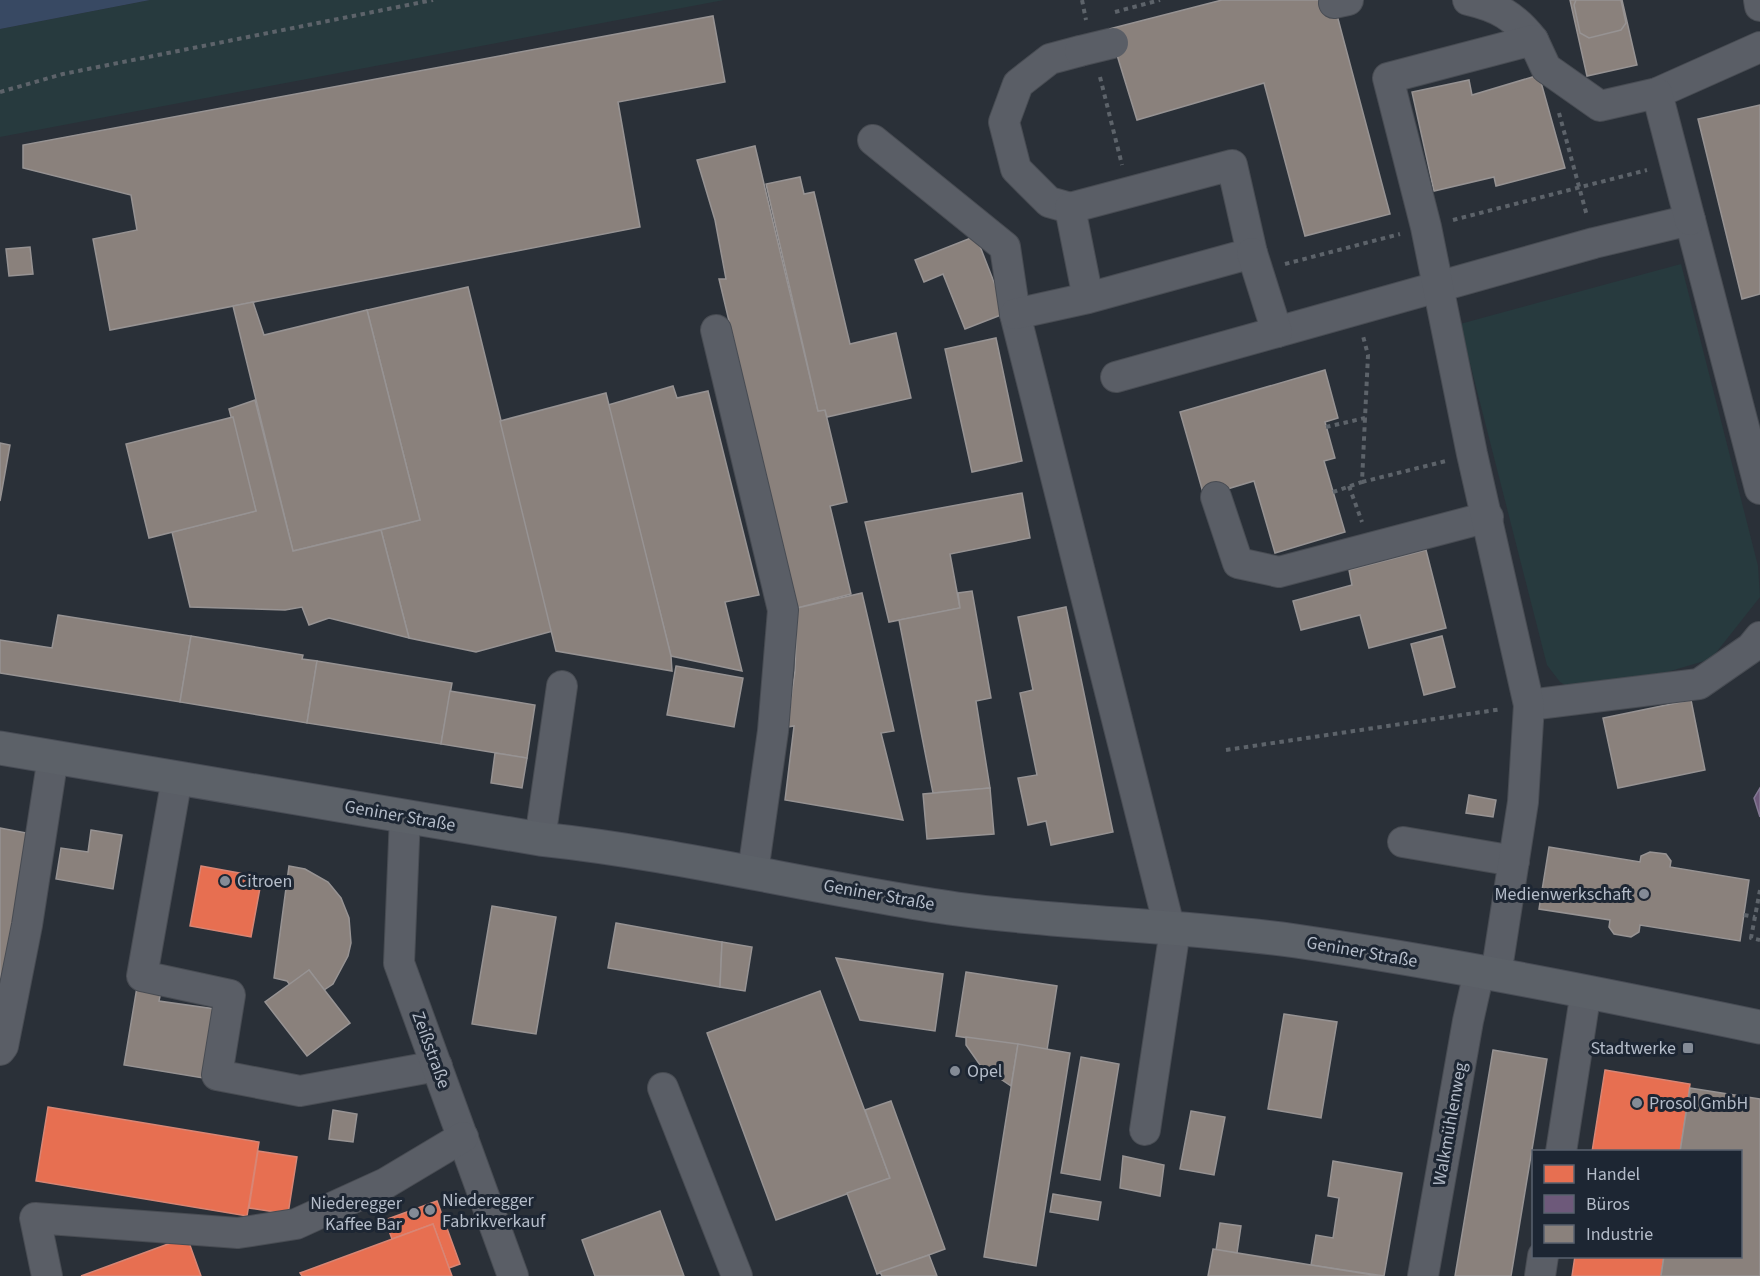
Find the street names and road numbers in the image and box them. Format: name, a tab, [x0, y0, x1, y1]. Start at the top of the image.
street label: Geniner Straße	[342, 794, 458, 838]
street label: Geniner Straße	[821, 873, 937, 917]
street label: Geniner Straße	[1304, 930, 1420, 974]
street label: Zeißstraße	[405, 1008, 457, 1092]
street label: Walkmühlenweg	[1427, 1060, 1473, 1188]

